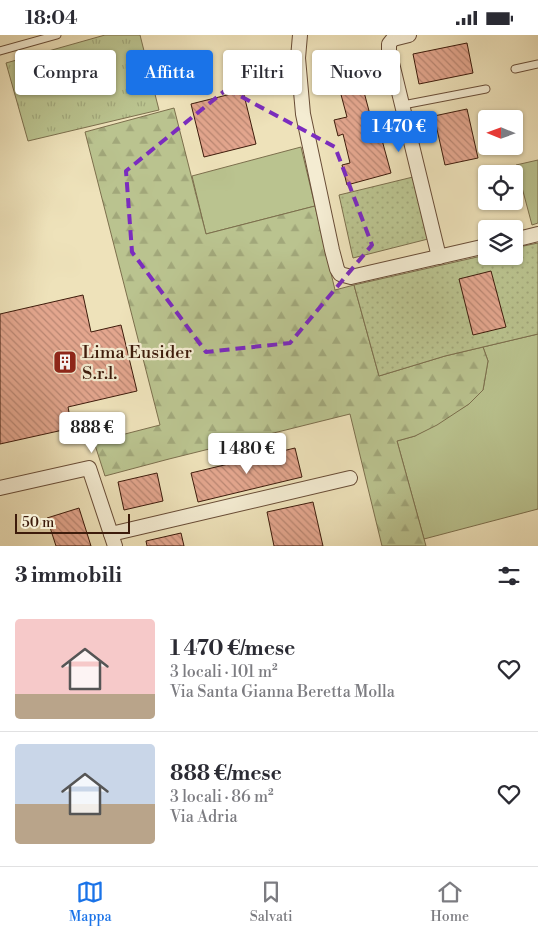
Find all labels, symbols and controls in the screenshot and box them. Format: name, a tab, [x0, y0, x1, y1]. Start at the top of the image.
text: 18:04	[25, 6, 78, 30]
chip: Compra	[15, 50, 116, 95]
chip: Affitta	[126, 50, 213, 95]
chip: Filtri	[223, 50, 302, 95]
chip: Nuovo	[312, 50, 400, 95]
north arrow	[478, 110, 522, 155]
map controls	[478, 110, 523, 265]
pin: 1 470 €	[353, 111, 445, 153]
text: 1 470 €	[372, 117, 426, 137]
button: locate	[478, 165, 523, 210]
button: layers	[478, 220, 523, 265]
place label: Lima Eusider S.r.l.	[82, 341, 192, 385]
building icon: Lima Eusider S.r.l.	[52, 349, 78, 375]
pin: 888 €	[57, 411, 127, 454]
text: 888 €	[70, 418, 114, 438]
pin: 1 480 €	[201, 433, 293, 475]
text: 1 480 €	[219, 439, 275, 459]
scale bar	[15, 511, 130, 534]
text: 50 m	[22, 514, 54, 532]
icon: filters	[495, 562, 523, 590]
text: 3 immobili	[15, 563, 122, 589]
text: 1 470 €/mese	[170, 636, 295, 662]
icon: home	[55, 639, 115, 699]
icon: heart	[495, 655, 523, 683]
text: 3 locali · 101 m²	[170, 662, 278, 682]
text: Via Santa Gianna Beretta Molla	[170, 682, 395, 702]
text: 888 €/mese	[170, 761, 282, 787]
icon: home	[55, 764, 115, 824]
icon: heart	[495, 780, 523, 808]
text: 3 locali · 86 m²	[170, 787, 274, 807]
text: Via Adria	[170, 807, 238, 827]
tab: Mappa	[69, 878, 112, 926]
tab: Salvati	[250, 878, 293, 926]
tab: Home	[431, 878, 469, 926]

